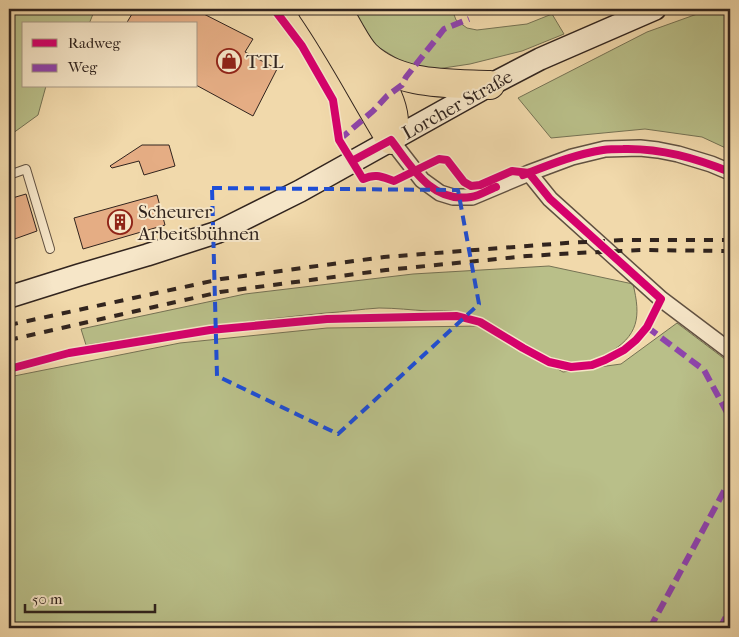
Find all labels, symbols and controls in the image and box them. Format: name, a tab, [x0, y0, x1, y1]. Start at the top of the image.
legend	[22, 22, 198, 88]
text: Radweg	[68, 34, 121, 52]
shop icon: TTL	[216, 48, 242, 74]
place label: TTL	[246, 51, 284, 73]
text: Weg	[67, 58, 98, 76]
street label: Lorcher Straße	[398, 65, 517, 144]
place label: Scheurer Arbeitsbühnen	[137, 201, 260, 245]
building icon: Scheurer Arbeitsbühnen	[107, 209, 133, 235]
scale bar	[25, 582, 155, 614]
text: 50 m	[32, 590, 63, 608]

